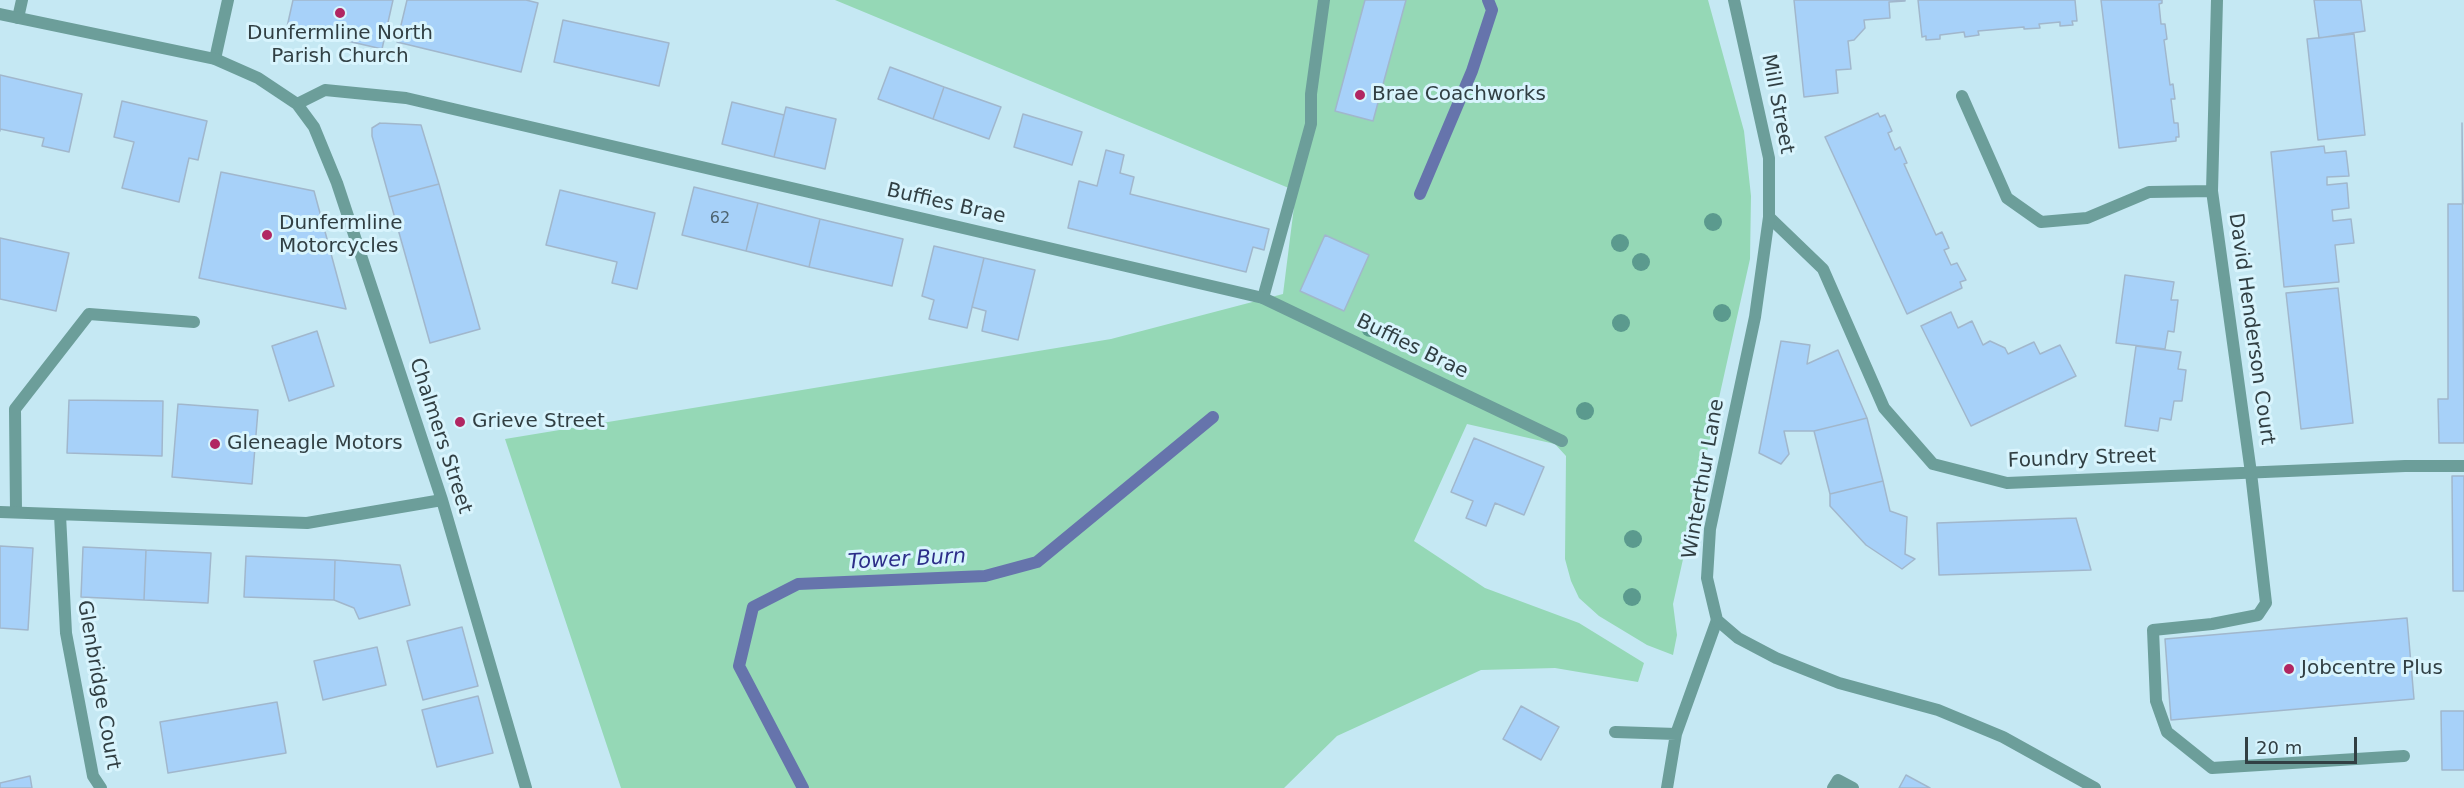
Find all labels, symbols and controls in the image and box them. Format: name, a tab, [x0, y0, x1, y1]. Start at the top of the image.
marker: Dunfermline North Parish Church	[333, 6, 347, 20]
place label: Dunfermline North Parish Church	[247, 22, 433, 69]
street label: Mill Street	[1756, 52, 1798, 156]
place label: Brae Coachworks	[1372, 83, 1546, 107]
marker: Brae Coachworks	[1353, 88, 1367, 102]
street label: Buffies Brae	[884, 179, 1008, 229]
house number: 62	[710, 209, 730, 229]
street label: David Henderson Court	[2223, 211, 2279, 447]
place label: Dunfermline Motorcycles	[279, 212, 403, 259]
marker: Dunfermline Motorcycles	[260, 228, 274, 242]
street label: Buffies Brae	[1352, 310, 1472, 384]
street label: Chalmers Street	[404, 355, 476, 517]
street label: Winterthur Lane	[1678, 397, 1730, 561]
place label: Grieve Street	[472, 410, 605, 434]
marker: Grieve Street	[453, 415, 467, 429]
place label: Gleneagle Motors	[227, 432, 403, 456]
marker: Gleneagle Motors	[208, 437, 222, 451]
street label: Foundry Street	[2007, 444, 2157, 474]
water label: Tower Burn	[847, 544, 967, 576]
street label: Glenbridge Court	[71, 598, 125, 772]
place label: Jobcentre Plus	[2301, 657, 2443, 681]
marker: Jobcentre Plus	[2282, 662, 2296, 676]
scale bar	[2248, 725, 2360, 763]
text: 20 m	[2256, 737, 2302, 758]

